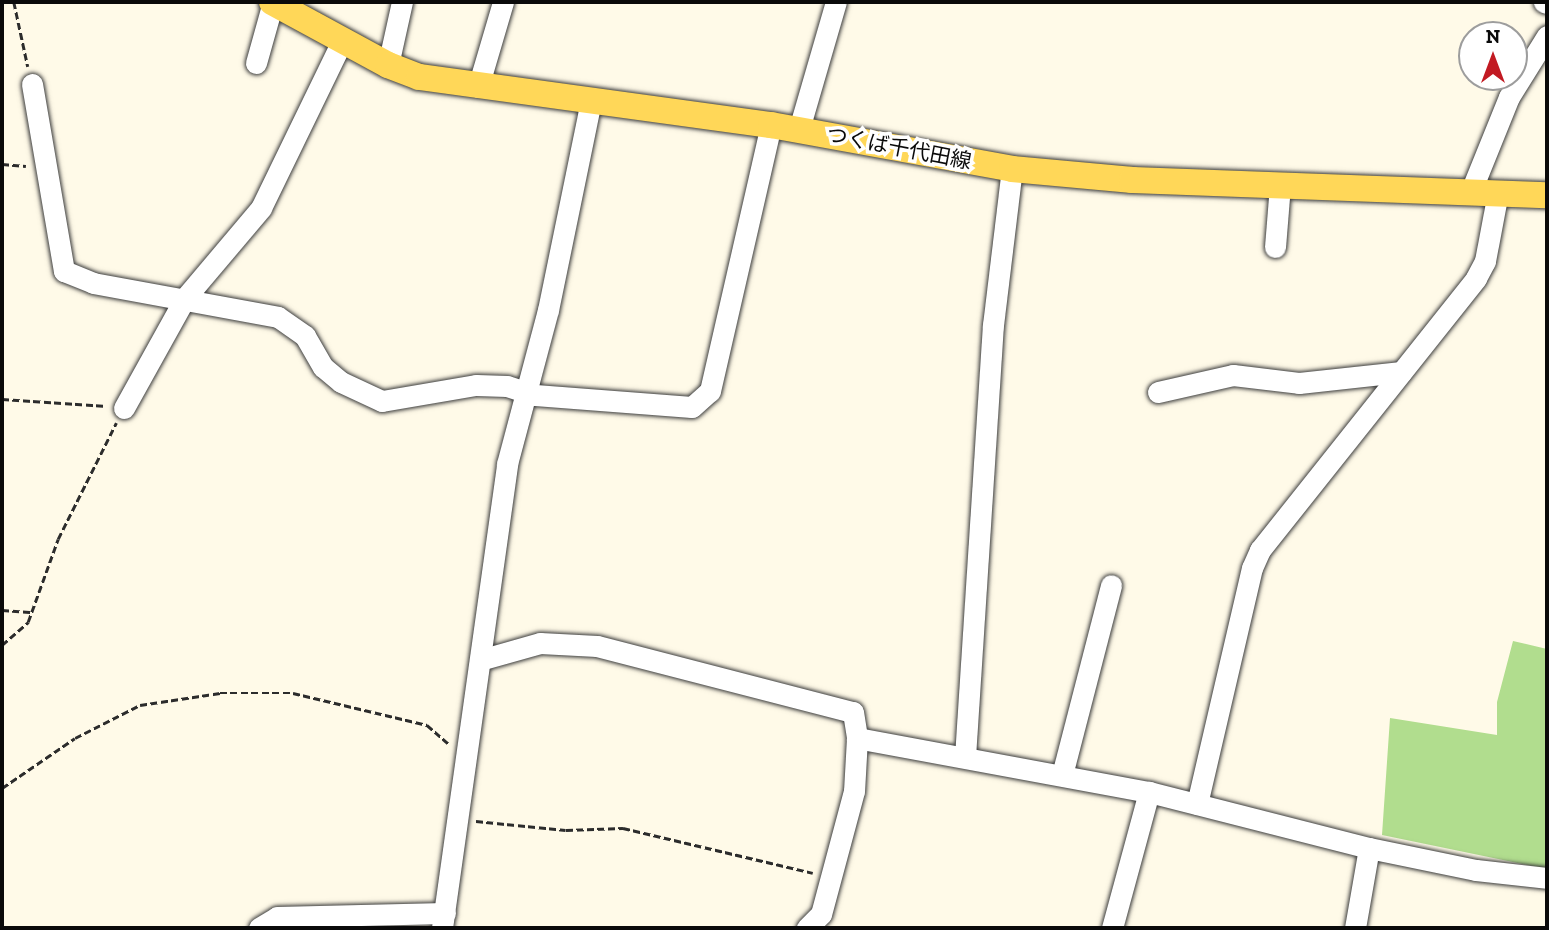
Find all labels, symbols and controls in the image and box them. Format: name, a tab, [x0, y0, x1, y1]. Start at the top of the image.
north arrow	[1458, 21, 1528, 91]
text: N	[1486, 25, 1500, 48]
street label: つくば千代田線	[824, 122, 974, 174]

